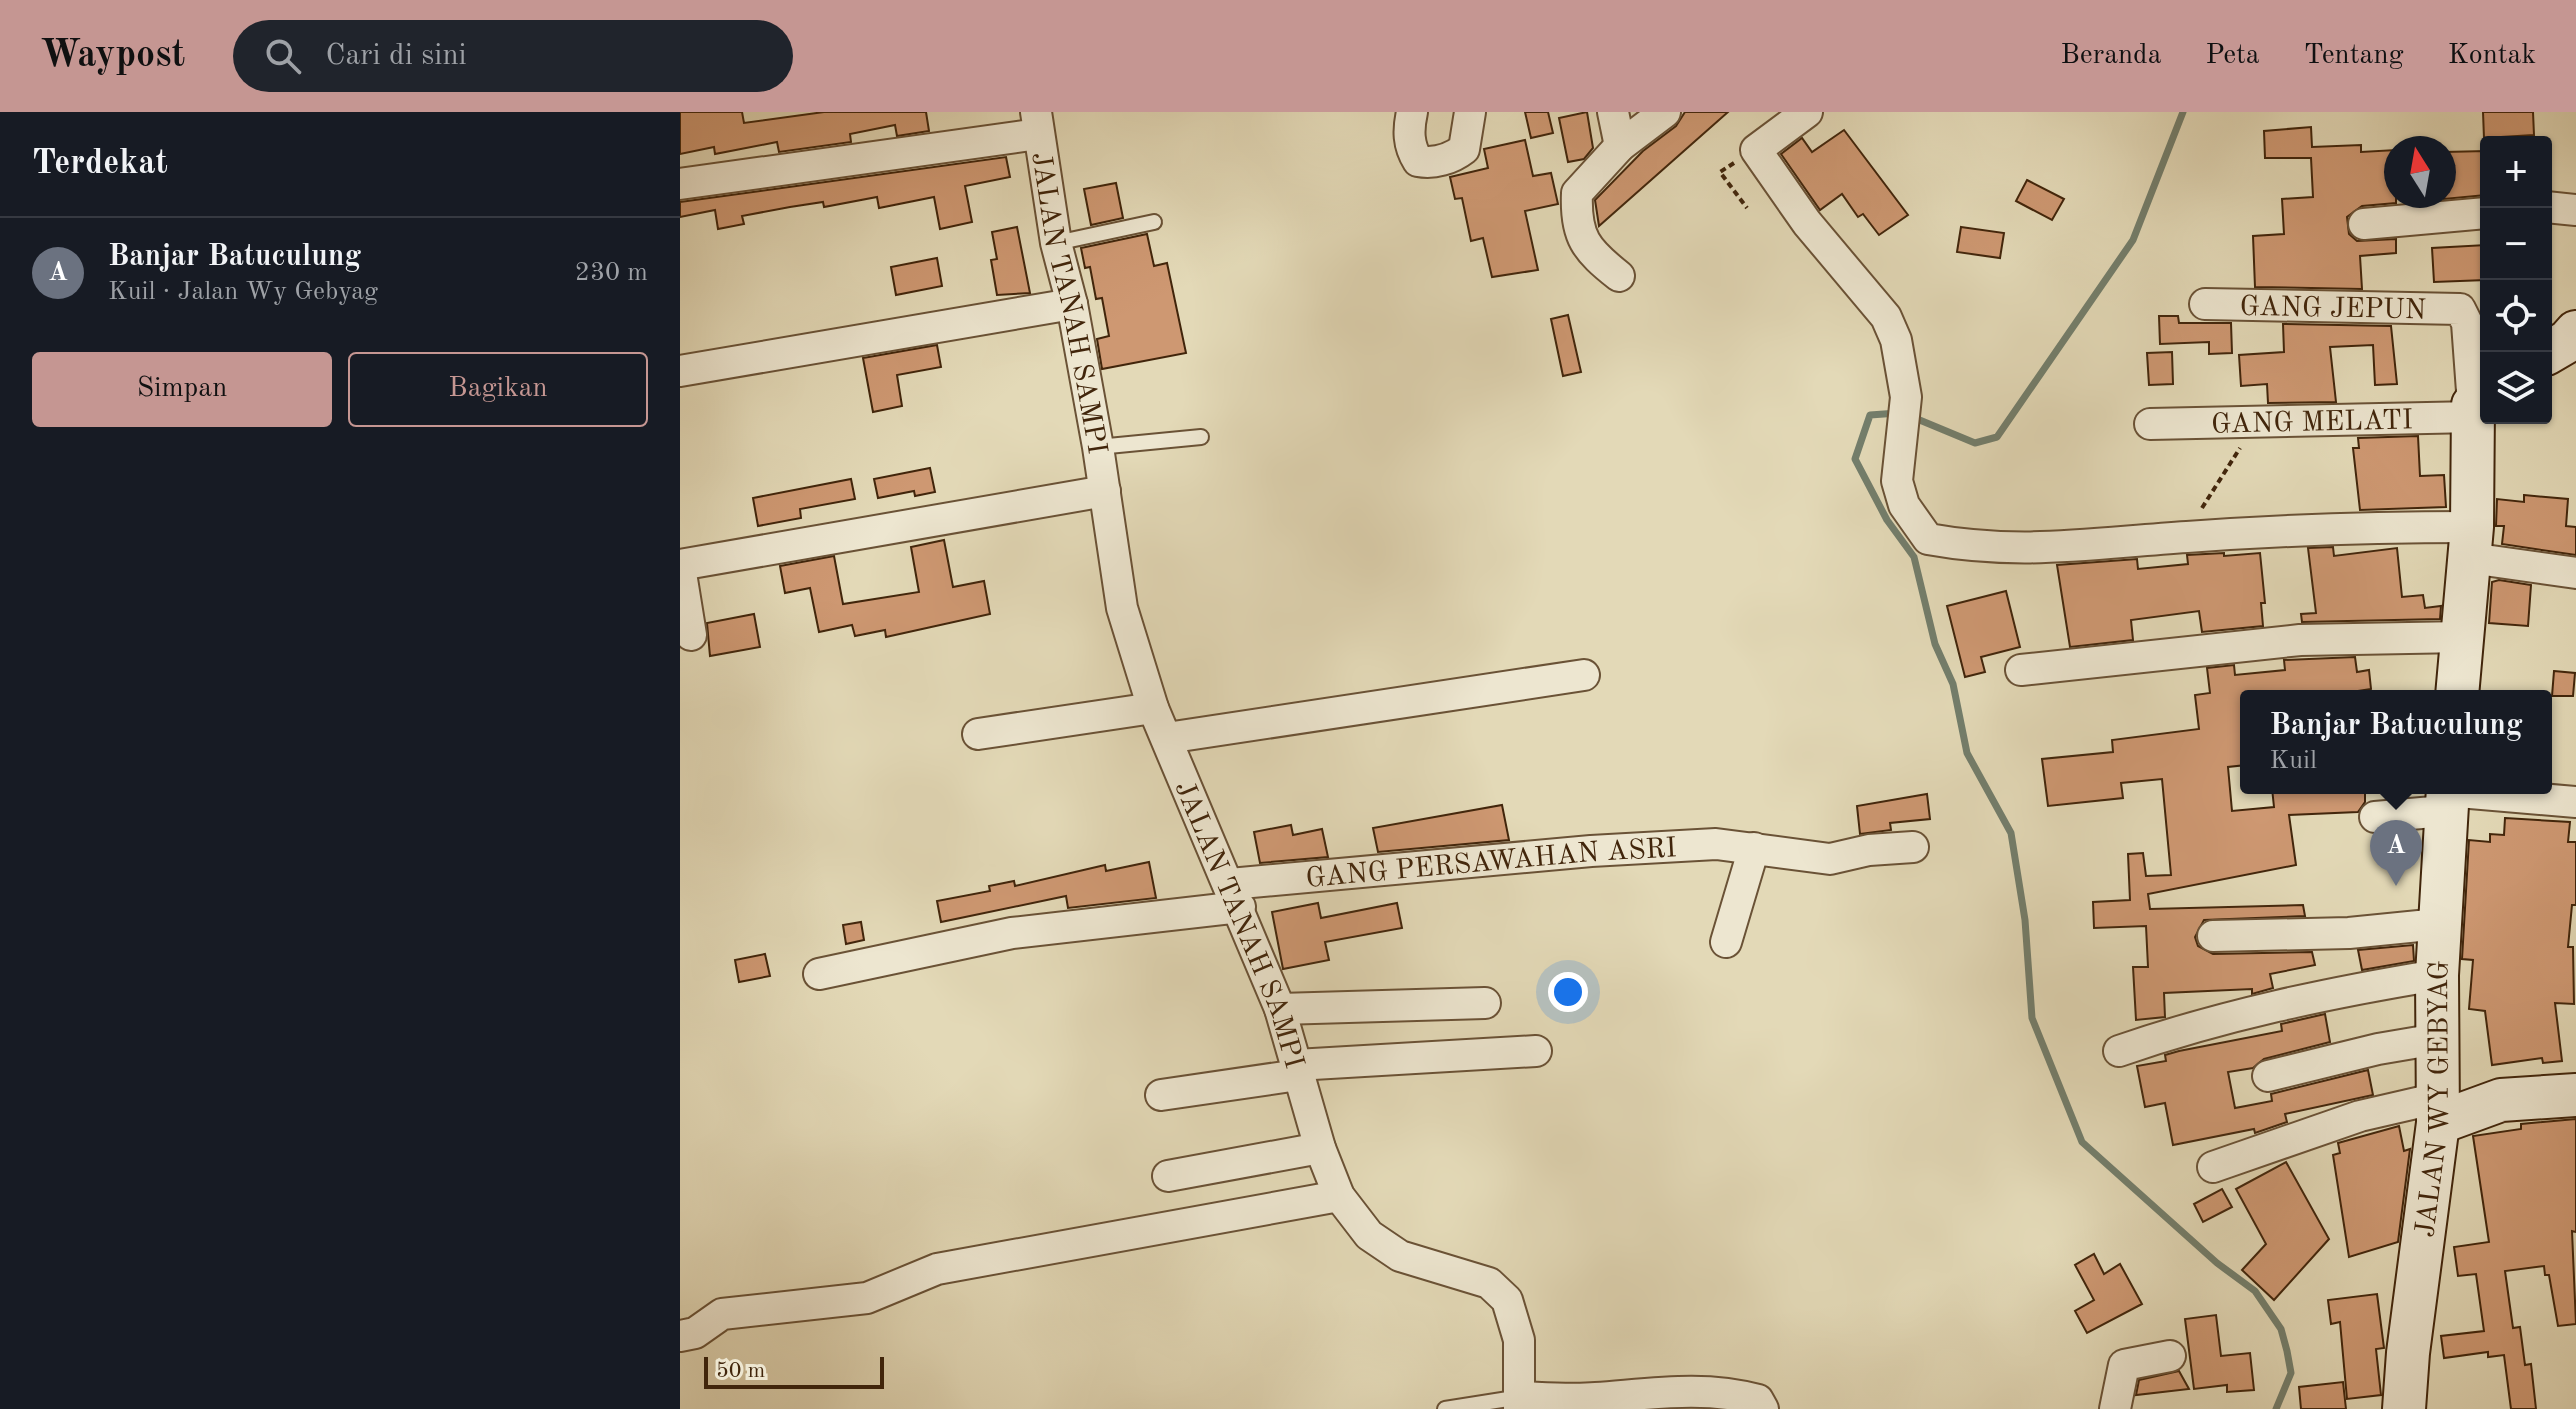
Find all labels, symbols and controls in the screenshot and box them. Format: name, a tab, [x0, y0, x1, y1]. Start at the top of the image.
search box	[233, 20, 793, 92]
icon: search	[261, 34, 305, 78]
text: Waypost	[40, 37, 185, 75]
text: Cari di sini	[325, 41, 467, 71]
text: Beranda	[2060, 42, 2162, 70]
text: Peta	[2206, 42, 2260, 70]
text: Tentang	[2304, 42, 2404, 70]
text: Kontak	[2448, 42, 2536, 70]
north arrow	[2384, 136, 2456, 208]
map controls	[2480, 136, 2552, 424]
button: +	[2480, 136, 2552, 208]
text: Terdekat	[32, 147, 168, 181]
street label: JALAN TANAH SAMPI	[1025, 150, 1110, 456]
button: −	[2480, 208, 2552, 280]
text: Banjar Batuculung	[108, 242, 361, 272]
text: A	[48, 260, 68, 286]
text: 230 m	[575, 260, 648, 286]
text: Kuil · Jalan Wy Gebyag	[108, 279, 378, 305]
button: locate	[2480, 280, 2552, 352]
street label: GANG JEPUN	[2239, 294, 2426, 325]
button: Simpan	[32, 352, 332, 427]
button: Bagikan	[348, 352, 648, 427]
button: layers	[2480, 352, 2552, 424]
street label: GANG MELATI	[2211, 407, 2413, 440]
popup	[2240, 690, 2552, 794]
text: Banjar Batuculung	[2269, 711, 2523, 741]
text: Kuil	[2269, 748, 2317, 774]
street label: JALAN TANAH SAMPI	[1168, 777, 1307, 1072]
pin: A	[2370, 820, 2422, 886]
street label: GANG PERSAWAHAN ASRI	[1305, 835, 1677, 894]
street label: JALAN WY GEBYAG	[2412, 960, 2455, 1239]
your location	[1548, 972, 1588, 1012]
scale bar	[704, 1353, 884, 1389]
text: 50 m	[716, 1360, 765, 1382]

